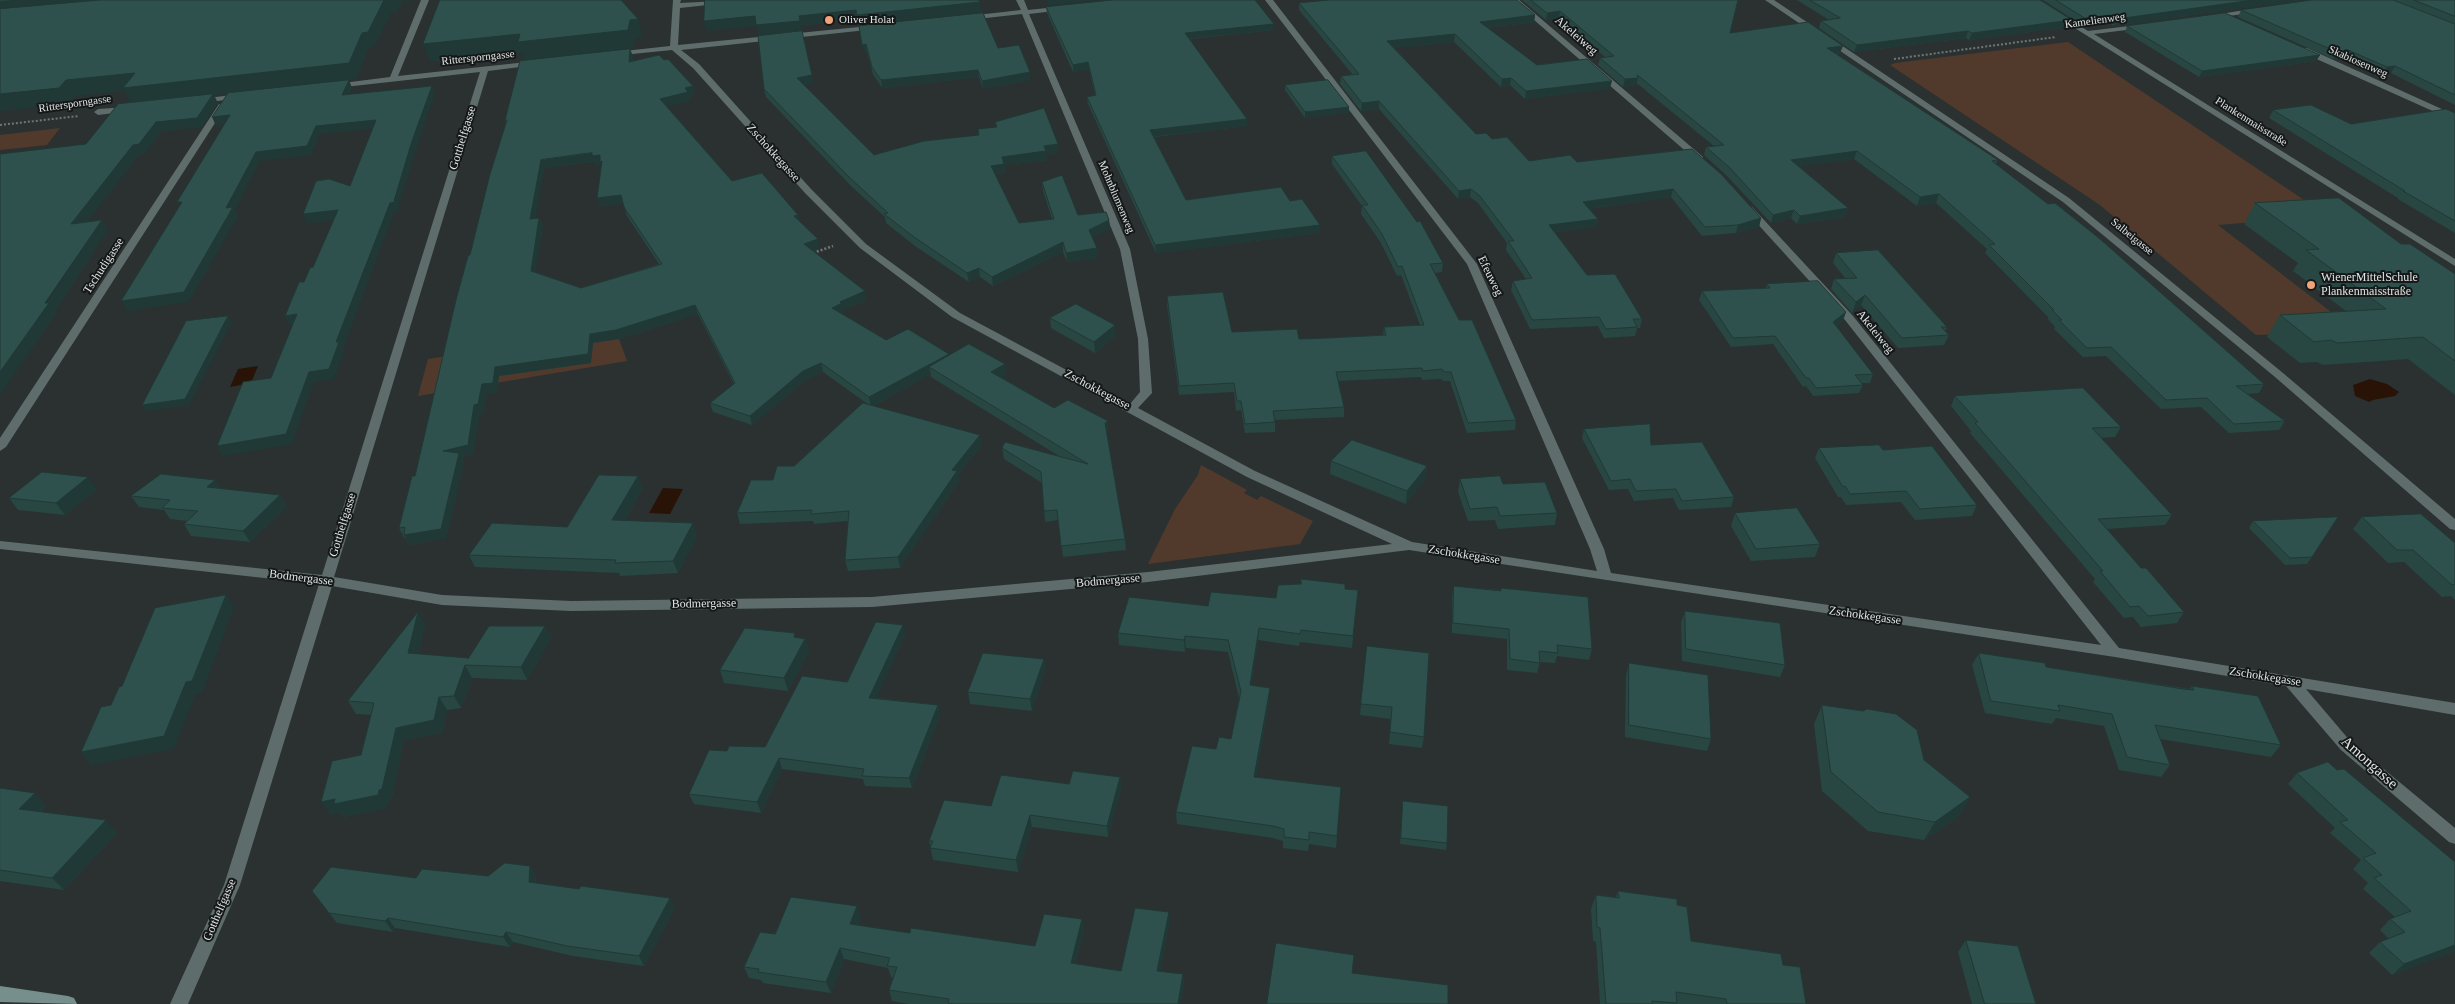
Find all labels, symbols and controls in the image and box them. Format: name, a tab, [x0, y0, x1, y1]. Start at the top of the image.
street label: Kamelienweg	[2064, 10, 2126, 32]
place label: Oliver Holat	[839, 13, 894, 27]
marker: Oliver Holat	[823, 14, 835, 26]
street label: Akeleiweg	[1552, 14, 1600, 58]
street label: Skabiosenweg	[2326, 43, 2390, 81]
street label: Rittersporngasse	[441, 48, 515, 68]
street label: Rittersporngasse	[38, 92, 112, 116]
street label: Plankenmaisstraße	[2213, 95, 2289, 149]
street label: Gotthelfgasse	[446, 104, 480, 172]
street label: Zschokkegasse	[743, 121, 803, 185]
street label: Mohnblumenweg	[1095, 159, 1137, 235]
street label: Salbeigasse	[2108, 216, 2156, 258]
street label: Tschudigasse	[81, 235, 127, 297]
street label: Efeuweg	[1474, 254, 1506, 298]
place label: WienerMittelSchule Plankenmaisstraße	[2321, 271, 2418, 299]
marker: WienerMittelSchule Plankenmaisstraße	[2305, 279, 2317, 291]
street label: Akeleiweg	[1853, 307, 1897, 357]
street label: Zschokkegasse	[1062, 367, 1132, 413]
street label: Gotthelfgasse	[326, 491, 360, 559]
street label: Zschokkegasse	[1427, 542, 1501, 568]
street label: Bodmergasse	[268, 567, 334, 589]
street label: Bodmergasse	[1075, 571, 1141, 591]
street label: Bodmergasse	[672, 596, 736, 612]
street label: Zschokkegasse	[1828, 604, 1902, 628]
street label: Zschokkegasse	[2228, 664, 2302, 690]
street label: Amongasse	[2337, 733, 2401, 793]
street label: Gotthelfgasse	[200, 877, 240, 943]

